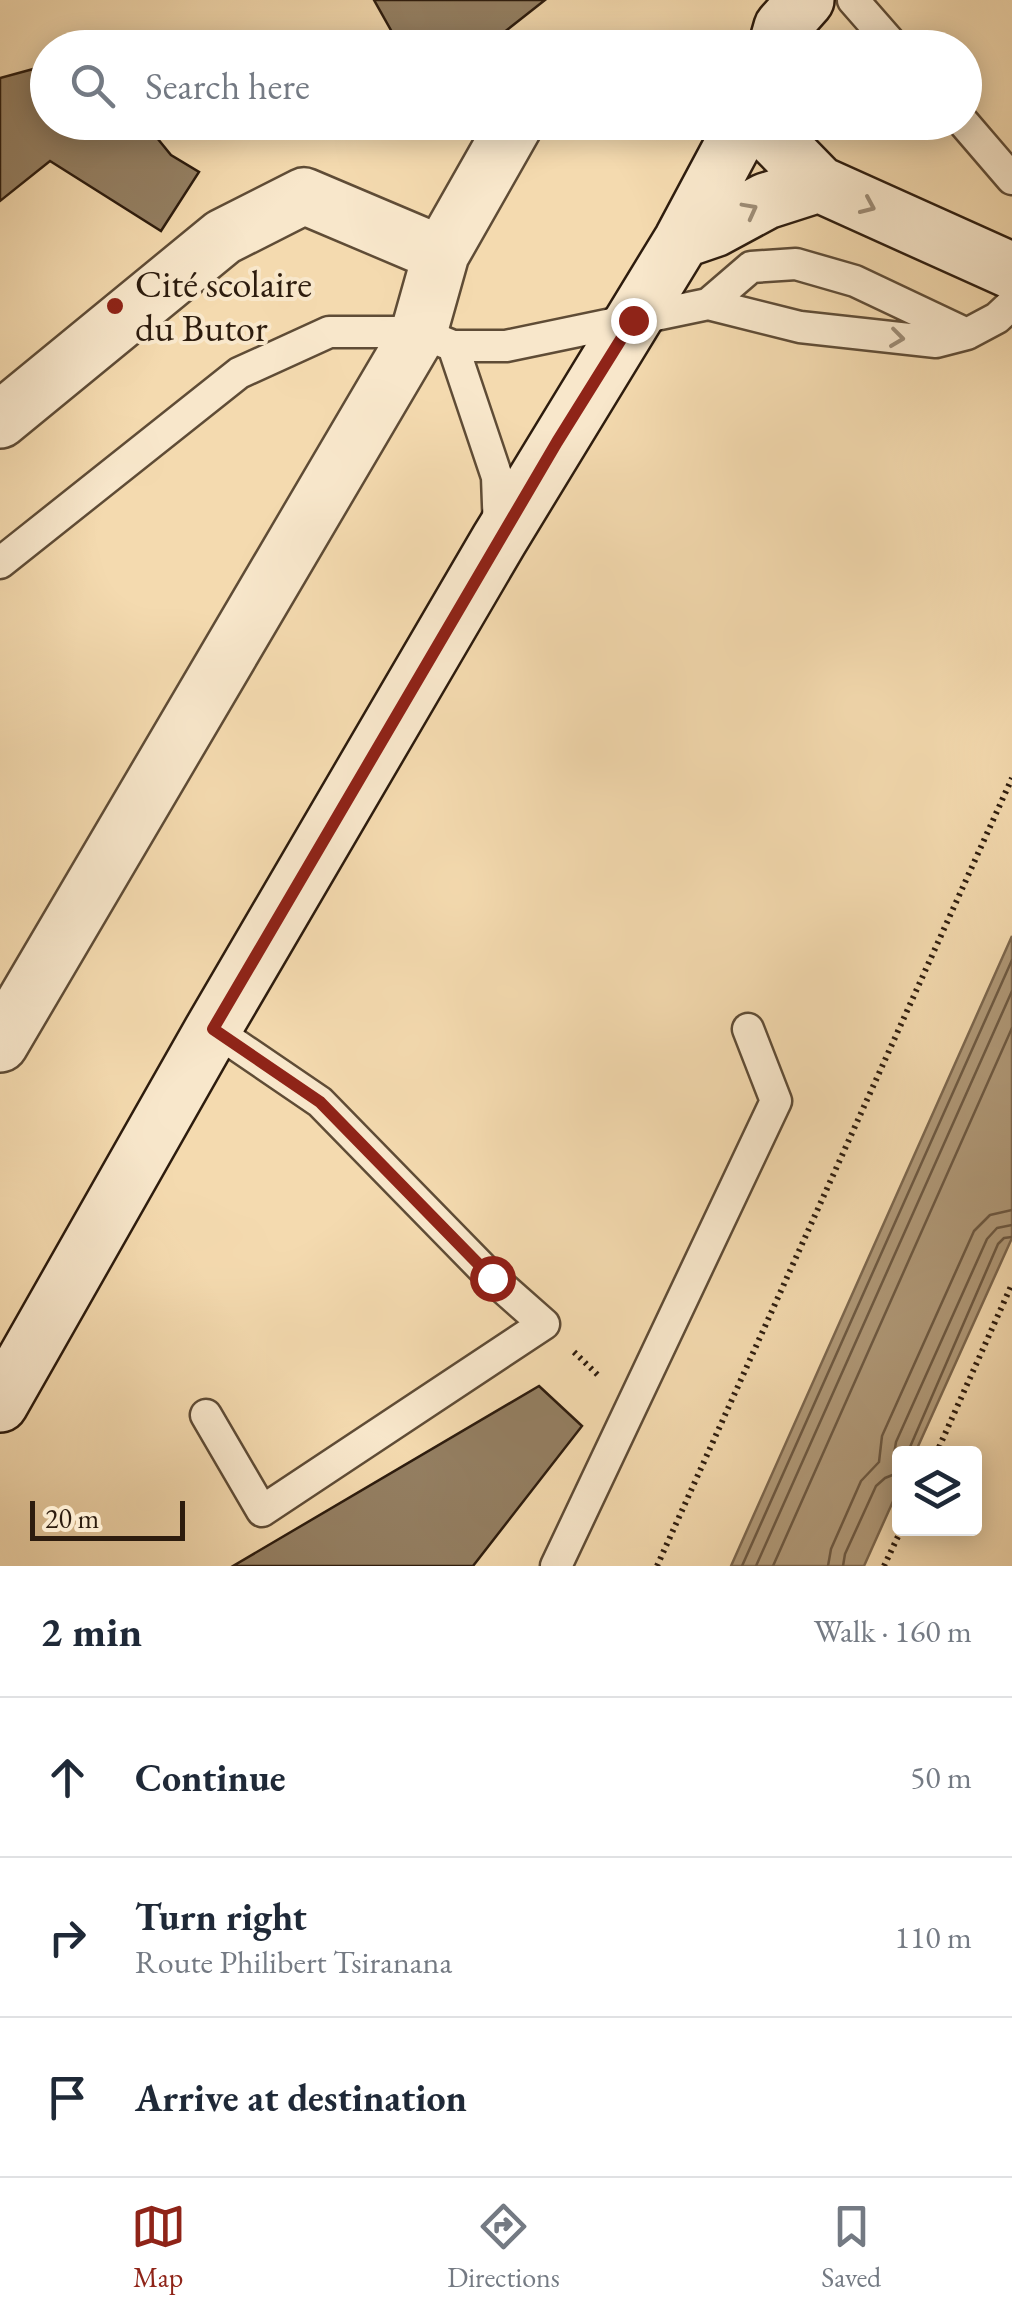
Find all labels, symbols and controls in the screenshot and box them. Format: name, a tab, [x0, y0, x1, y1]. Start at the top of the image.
search box	[30, 30, 982, 140]
icon: search	[65, 58, 120, 113]
text: Search here	[145, 61, 310, 110]
one-way arrow	[858, 193, 876, 213]
one-way arrow	[739, 203, 758, 222]
place label: Cité scolaire du Butor	[135, 259, 312, 352]
marker: Cité scolaire du Butor	[104, 295, 126, 317]
route end	[611, 298, 657, 344]
one-way arrow	[889, 327, 905, 348]
route start	[470, 1256, 516, 1302]
map controls	[892, 1446, 982, 1536]
button: layers	[892, 1446, 982, 1536]
scale bar	[30, 1496, 185, 1540]
text: 20 m	[45, 1500, 99, 1536]
text: 2 min	[40, 1604, 142, 1659]
text: Walk · 160 m	[814, 1610, 972, 1652]
icon: ahead	[40, 1750, 95, 1805]
text: Continue	[135, 1753, 286, 1802]
text: 50 m	[910, 1756, 972, 1798]
text: Turn right	[135, 1892, 307, 1941]
icon: right	[40, 1910, 95, 1965]
text: 110 m	[895, 1916, 972, 1958]
text: Route Philibert Tsiranana	[135, 1941, 452, 1983]
icon: arrive	[40, 2070, 95, 2125]
text: Arrive at destination	[135, 2073, 467, 2122]
tab: Map	[131, 2199, 186, 2295]
tab: Directions	[447, 2199, 560, 2295]
tab: Saved	[821, 2199, 881, 2295]

